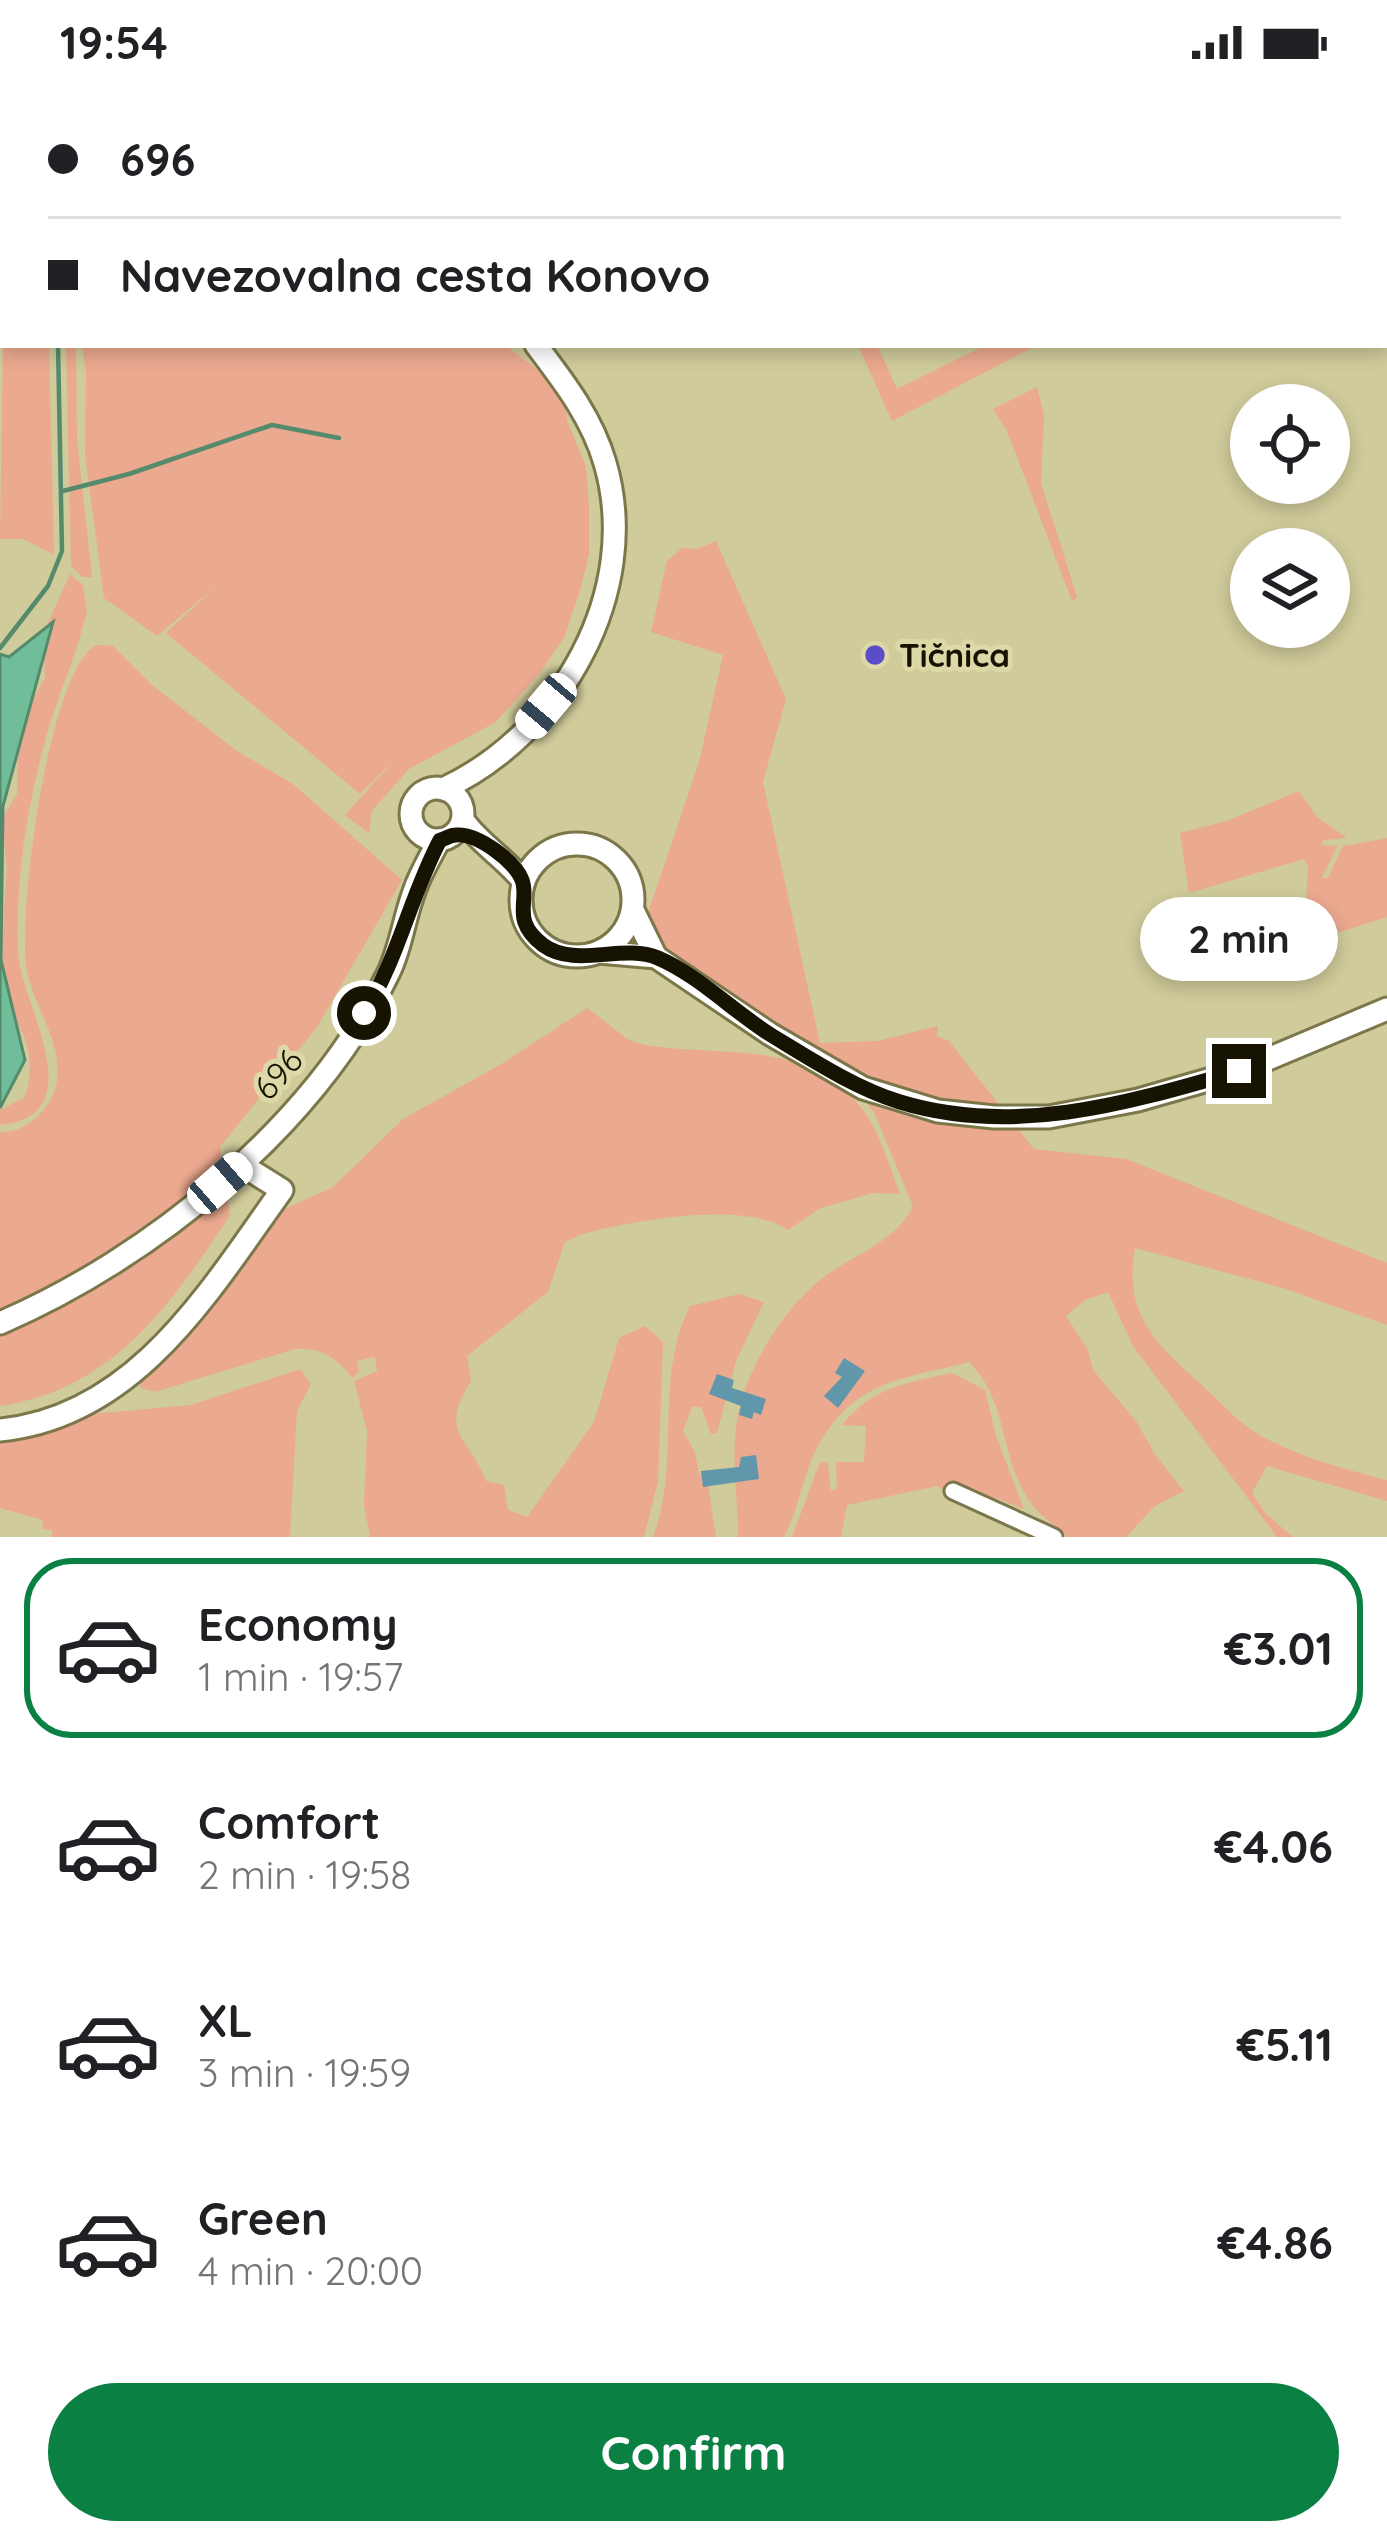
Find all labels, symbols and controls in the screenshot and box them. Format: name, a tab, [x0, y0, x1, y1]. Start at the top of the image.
text: 19:54	[60, 14, 168, 70]
text: 696	[120, 131, 195, 187]
text: Navezovalna cesta Konovo	[120, 247, 710, 303]
map controls	[1230, 384, 1350, 648]
button: locate	[1230, 384, 1350, 504]
button: layers	[1230, 528, 1350, 648]
place label: Tičnica	[899, 634, 1010, 675]
marker: Tičnica	[862, 642, 888, 668]
car	[509, 667, 583, 745]
callout: 2 min	[1140, 897, 1338, 981]
text: 2 min	[1188, 914, 1290, 963]
route start	[337, 986, 391, 1040]
street label: 696	[244, 1040, 311, 1107]
route end	[1212, 1044, 1266, 1098]
car	[181, 1146, 259, 1220]
icon: car	[54, 1594, 162, 1702]
text: Economy	[198, 1596, 398, 1652]
text: €3.01	[1224, 1620, 1333, 1676]
text: 1 min · 19:57	[198, 1652, 403, 1701]
icon: car	[54, 1792, 162, 1900]
text: Comfort	[198, 1794, 380, 1850]
text: €4.06	[1215, 1818, 1333, 1874]
text: 2 min · 19:58	[198, 1850, 411, 1899]
icon: car	[54, 1990, 162, 2098]
text: XL	[198, 1992, 253, 2048]
text: €5.11	[1237, 2016, 1333, 2072]
text: 3 min · 19:59	[198, 2048, 411, 2097]
icon: car	[54, 2188, 162, 2296]
text: Green	[198, 2190, 328, 2246]
text: €4.86	[1218, 2214, 1333, 2270]
text: 4 min · 20:00	[198, 2246, 423, 2295]
button: Confirm	[48, 2383, 1339, 2521]

